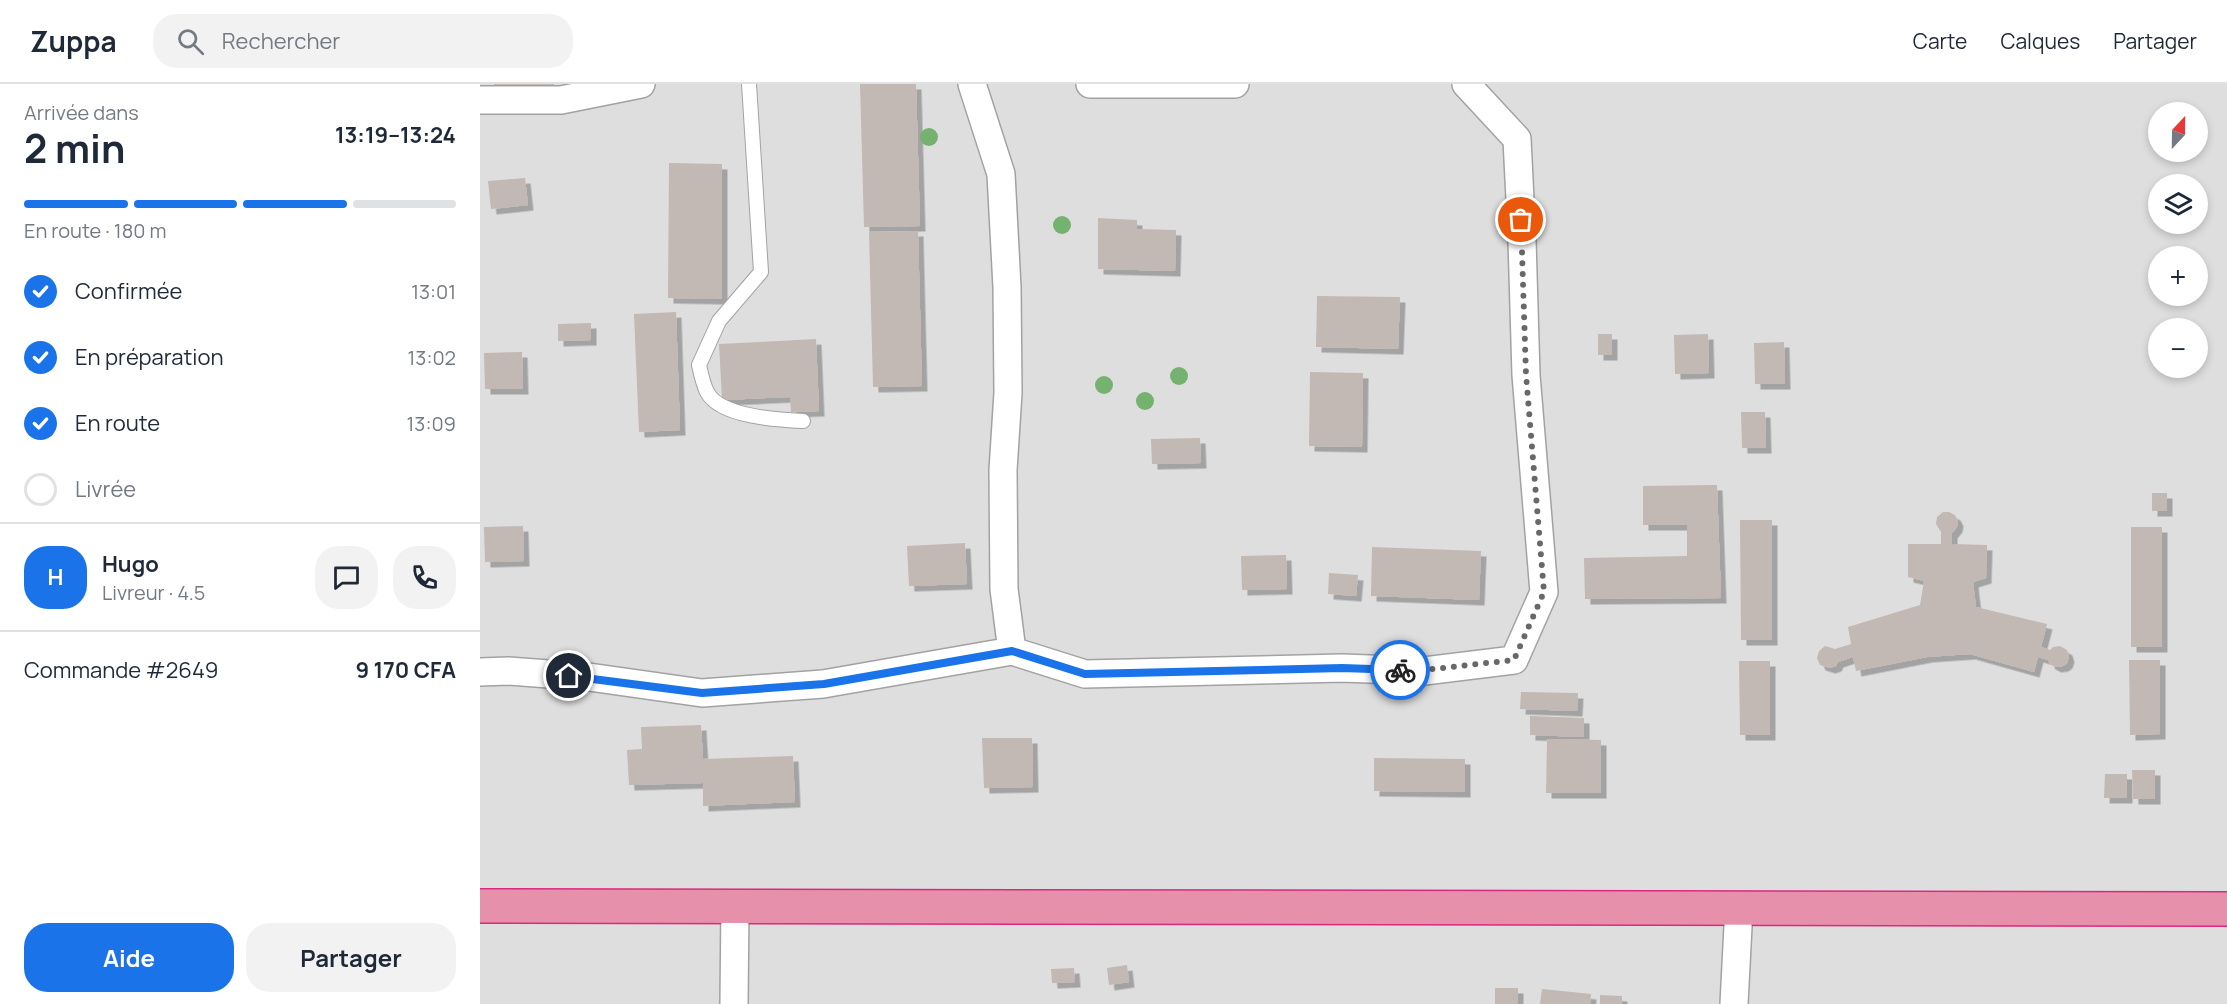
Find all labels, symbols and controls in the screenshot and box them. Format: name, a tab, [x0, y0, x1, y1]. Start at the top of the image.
search box	[153, 14, 573, 68]
text: Zuppa	[30, 22, 117, 60]
icon: search	[174, 25, 207, 58]
text: Rechercher	[222, 26, 340, 56]
text: Carte	[1913, 27, 1967, 55]
text: Calques	[2000, 27, 2080, 55]
text: Partager	[2113, 27, 2197, 55]
text: Arrivée dans	[24, 99, 139, 126]
north arrow	[2148, 102, 2208, 162]
map controls	[2148, 102, 2208, 378]
text: 13:19–13:24	[335, 120, 456, 150]
text: 2 min	[24, 121, 125, 175]
button: layers	[2148, 174, 2208, 234]
pin	[1495, 194, 1546, 245]
icon: bag	[1504, 203, 1537, 236]
text: En route · 180 m	[24, 217, 166, 244]
button: +	[2148, 246, 2208, 306]
icon: check	[24, 275, 57, 308]
text: Confirmée	[75, 276, 182, 306]
text: 13:01	[411, 278, 456, 305]
button: −	[2148, 318, 2208, 378]
icon: check	[24, 341, 57, 374]
text: En préparation	[75, 342, 223, 372]
text: 13:02	[408, 344, 456, 371]
icon: check	[24, 407, 57, 440]
text: En route	[75, 408, 160, 438]
text: 13:09	[407, 410, 456, 437]
text: Livrée	[75, 474, 136, 504]
button: chat	[315, 546, 378, 609]
button: phone	[393, 546, 456, 609]
text: Hugo	[102, 549, 159, 579]
text: H	[48, 562, 63, 592]
text: Livreur · 4.5	[102, 579, 205, 606]
courier	[1370, 640, 1430, 700]
pin	[543, 650, 594, 701]
icon: bike	[1384, 654, 1417, 687]
text: Commande #2649	[24, 655, 218, 685]
text: 9 170 CFA	[355, 655, 456, 685]
icon: home	[552, 659, 585, 692]
button: Aide	[24, 923, 234, 992]
button: Partager	[246, 923, 456, 992]

